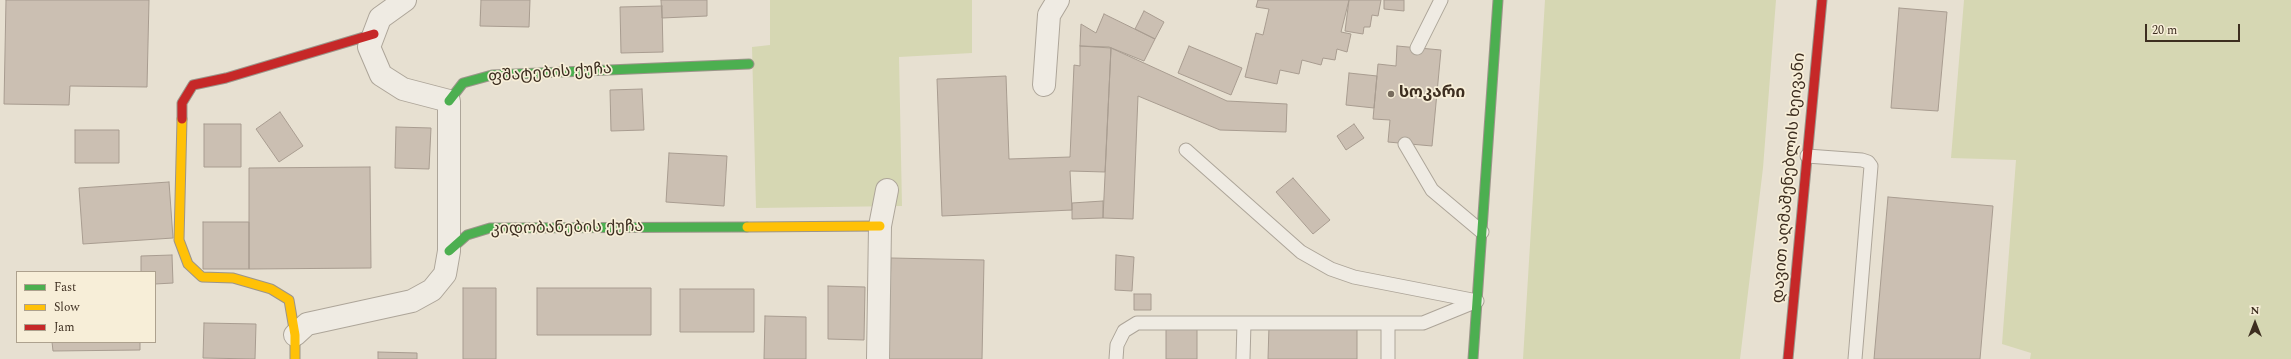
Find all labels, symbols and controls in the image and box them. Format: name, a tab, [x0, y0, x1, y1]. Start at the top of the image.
scale bar	[2147, 16, 2242, 42]
text: 20 m	[2152, 21, 2177, 40]
street label: დავით აღმაშენებლის ხეივანი	[1769, 52, 1811, 304]
street label: ფშატების ქუჩა	[488, 60, 612, 88]
place label: სოკარი	[1399, 84, 1465, 104]
marker: სოკარი	[1386, 89, 1396, 99]
street label: კიდობანების ქუჩა	[491, 218, 643, 240]
legend	[16, 271, 156, 343]
text: Fast	[54, 278, 76, 297]
text: Slow	[54, 298, 79, 317]
text: N	[2251, 302, 2259, 319]
north arrow	[2235, 303, 2275, 343]
text: Jam	[54, 318, 75, 337]

